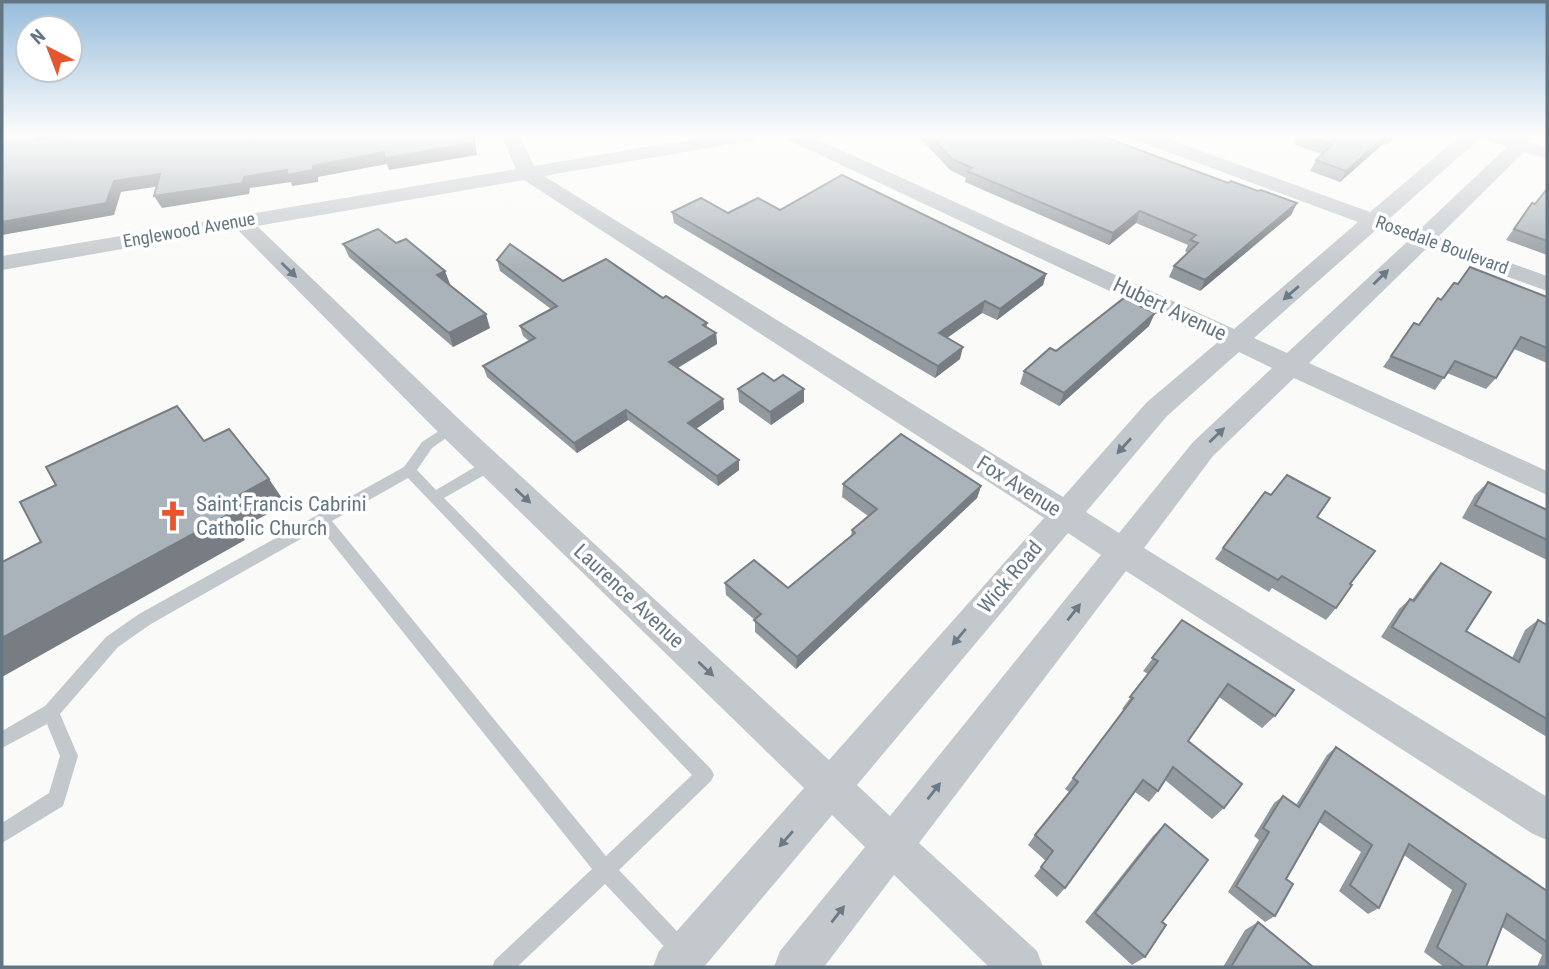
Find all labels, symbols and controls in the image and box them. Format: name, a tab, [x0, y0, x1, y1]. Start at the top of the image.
north arrow	[14, 14, 84, 84]
text: N	[26, 24, 50, 49]
street label: Englewood Avenue	[121, 208, 257, 251]
street label: Rosedale Boulevard	[1373, 211, 1512, 278]
one-way arrow	[280, 262, 297, 279]
one-way arrow	[1372, 270, 1389, 286]
street label: Hubert Avenue	[1110, 272, 1230, 346]
one-way arrow	[1283, 284, 1300, 300]
one-way arrow	[1208, 427, 1225, 443]
one-way arrow	[1116, 437, 1132, 455]
street label: Fox Avenue	[972, 451, 1066, 521]
one-way arrow	[514, 487, 531, 503]
place label: Saint Francis Cabrini Catholic Church	[196, 492, 366, 540]
church icon: Saint Francis Cabrini Catholic Church	[156, 499, 190, 533]
street label: Wick Road	[973, 536, 1047, 618]
street label: Laurence Avenue	[569, 539, 689, 653]
one-way arrow	[1067, 603, 1082, 621]
one-way arrow	[951, 628, 967, 646]
one-way arrow	[697, 661, 715, 677]
one-way arrow	[927, 782, 941, 800]
one-way arrow	[779, 830, 794, 847]
one-way arrow	[830, 905, 845, 922]

